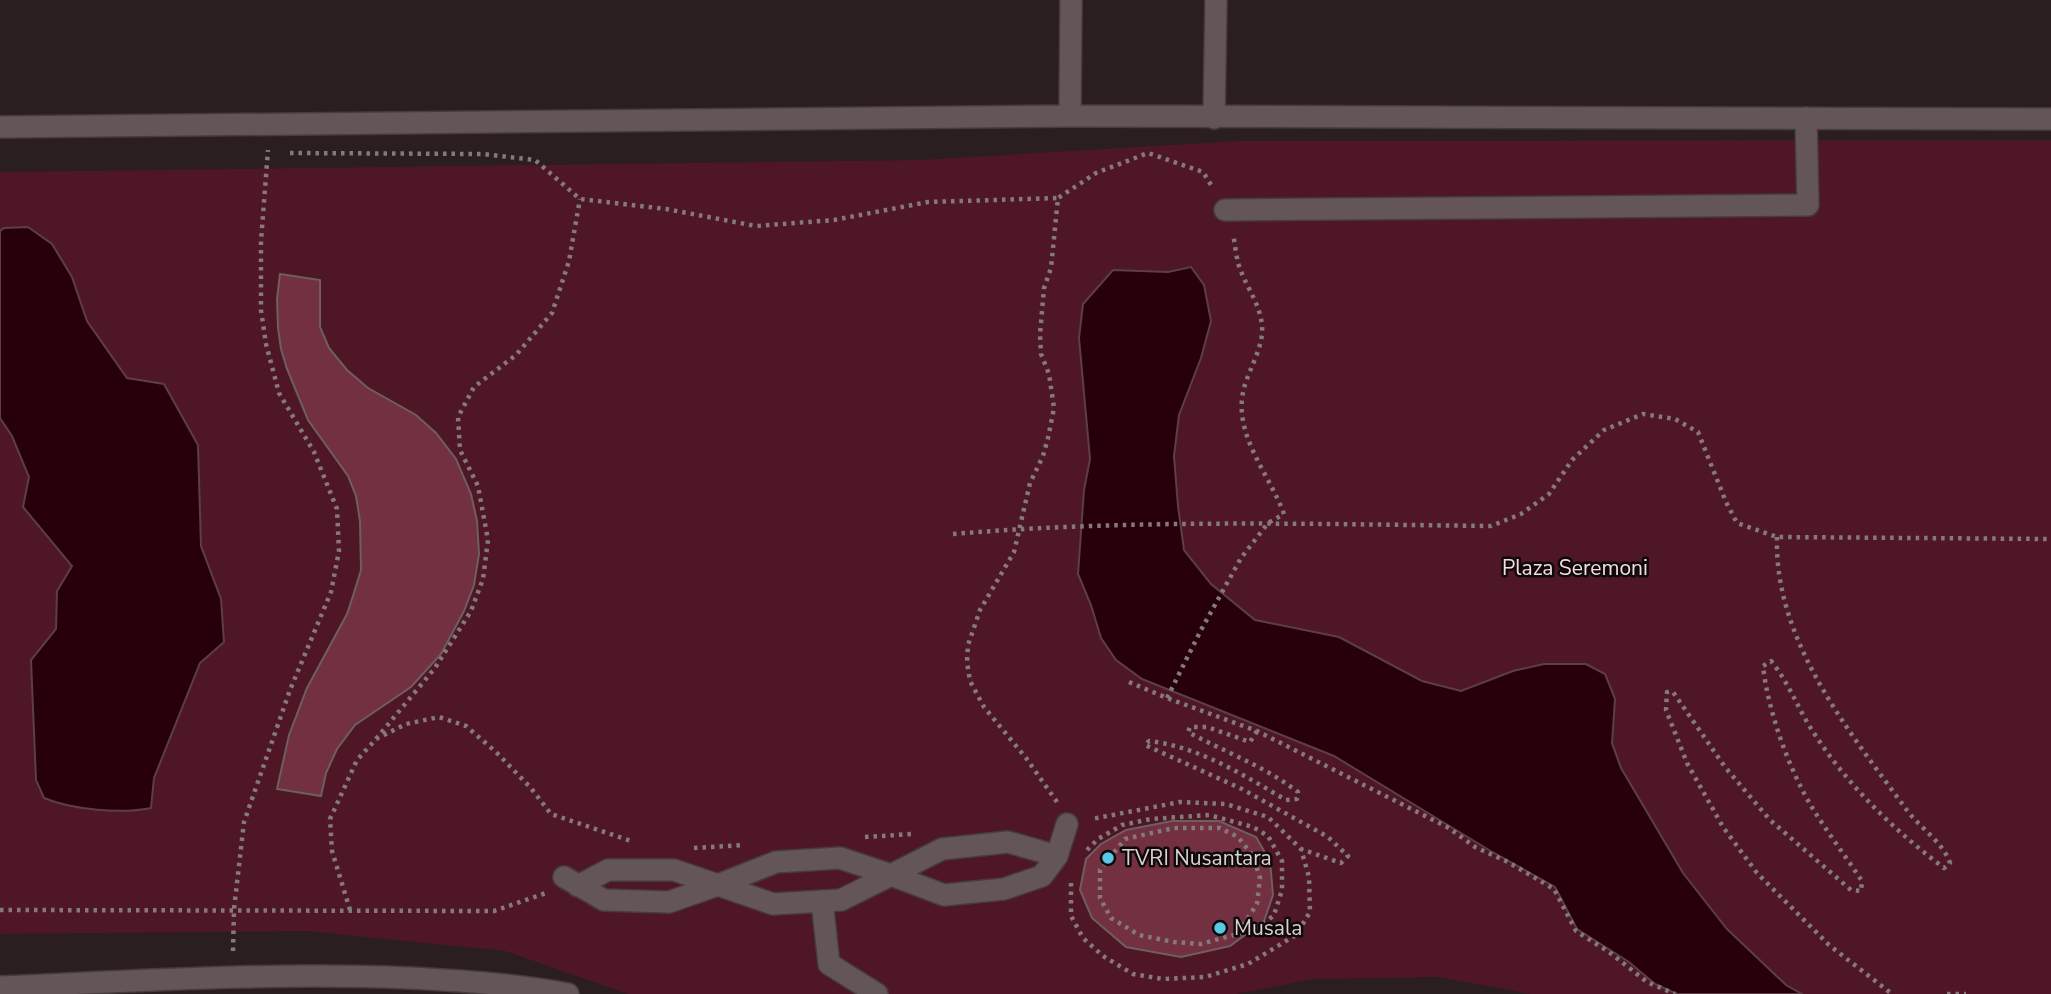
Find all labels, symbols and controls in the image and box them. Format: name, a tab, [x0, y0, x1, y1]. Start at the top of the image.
park label: Plaza Seremoni	[1502, 554, 1648, 582]
place label: TVRI Nusantara	[1122, 844, 1272, 872]
marker: TVRI Nusantara	[1100, 850, 1116, 866]
place label: Musala	[1234, 914, 1302, 942]
marker: Musala	[1212, 920, 1228, 936]

